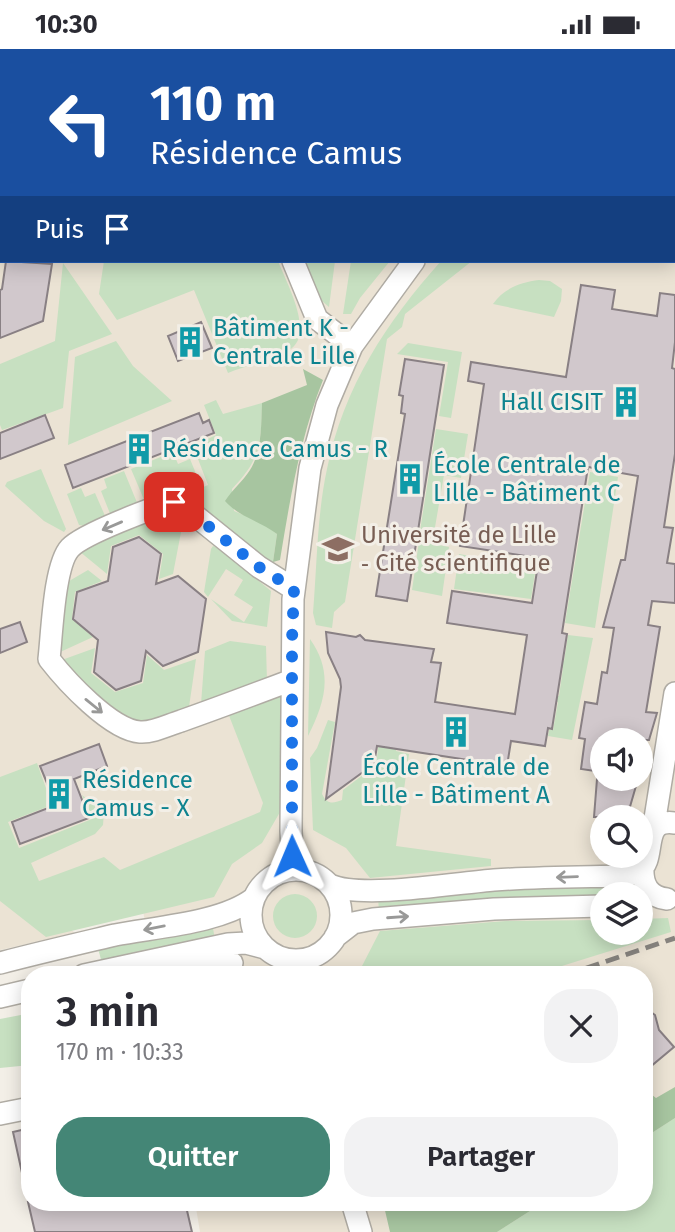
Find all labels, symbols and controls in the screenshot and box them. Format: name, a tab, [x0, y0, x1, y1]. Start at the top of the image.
text: 10:30	[35, 9, 98, 40]
text: 110 m	[150, 74, 276, 133]
icon: left	[35, 77, 126, 168]
text: Résidence Camus	[150, 134, 402, 172]
icon: arrive	[98, 210, 136, 248]
text: Puis	[35, 214, 84, 245]
place label: Bâtiment K - Centrale Lille	[213, 314, 355, 370]
building icon: Bâtiment K - Centrale Lille	[173, 325, 207, 359]
building icon: Hall CISIT	[609, 385, 643, 419]
place label: Hall CISIT	[500, 388, 604, 416]
building icon: Résidence Camus - R	[122, 432, 156, 466]
place label: Résidence Camus - R	[162, 435, 388, 463]
place label: École Centrale de Lille - Bâtiment C	[433, 450, 621, 507]
building icon: École Centrale de Lille - Bâtiment C	[393, 462, 427, 496]
pin	[144, 472, 204, 532]
icon: arrive	[155, 483, 193, 521]
one-way arrow	[102, 520, 124, 533]
place label: Université de Lille ‐ Cité scientifique	[361, 521, 557, 577]
school or university icon: Université de Lille ‐ Cité scientifique	[321, 532, 355, 566]
one-way arrow	[85, 698, 103, 713]
building icon: École Centrale de Lille - Bâtiment A	[439, 715, 473, 749]
map controls	[590, 728, 653, 945]
button: sound	[590, 728, 653, 791]
place label: École Centrale de Lille - Bâtiment A	[362, 752, 550, 809]
place label: Résidence Camus - X	[82, 766, 193, 822]
building icon: Résidence Camus - X	[42, 777, 76, 811]
button: search	[590, 805, 653, 868]
position arrow	[255, 819, 329, 893]
one-way arrow	[556, 871, 579, 884]
button: layers	[590, 882, 653, 945]
one-way arrow	[386, 910, 408, 923]
one-way arrow	[143, 922, 166, 935]
text: 3 min	[56, 987, 160, 1037]
button: close	[544, 989, 618, 1063]
text: 170 m · 10:33	[56, 1038, 184, 1066]
button: Quitter	[56, 1117, 330, 1197]
button: Partager	[344, 1117, 618, 1197]

